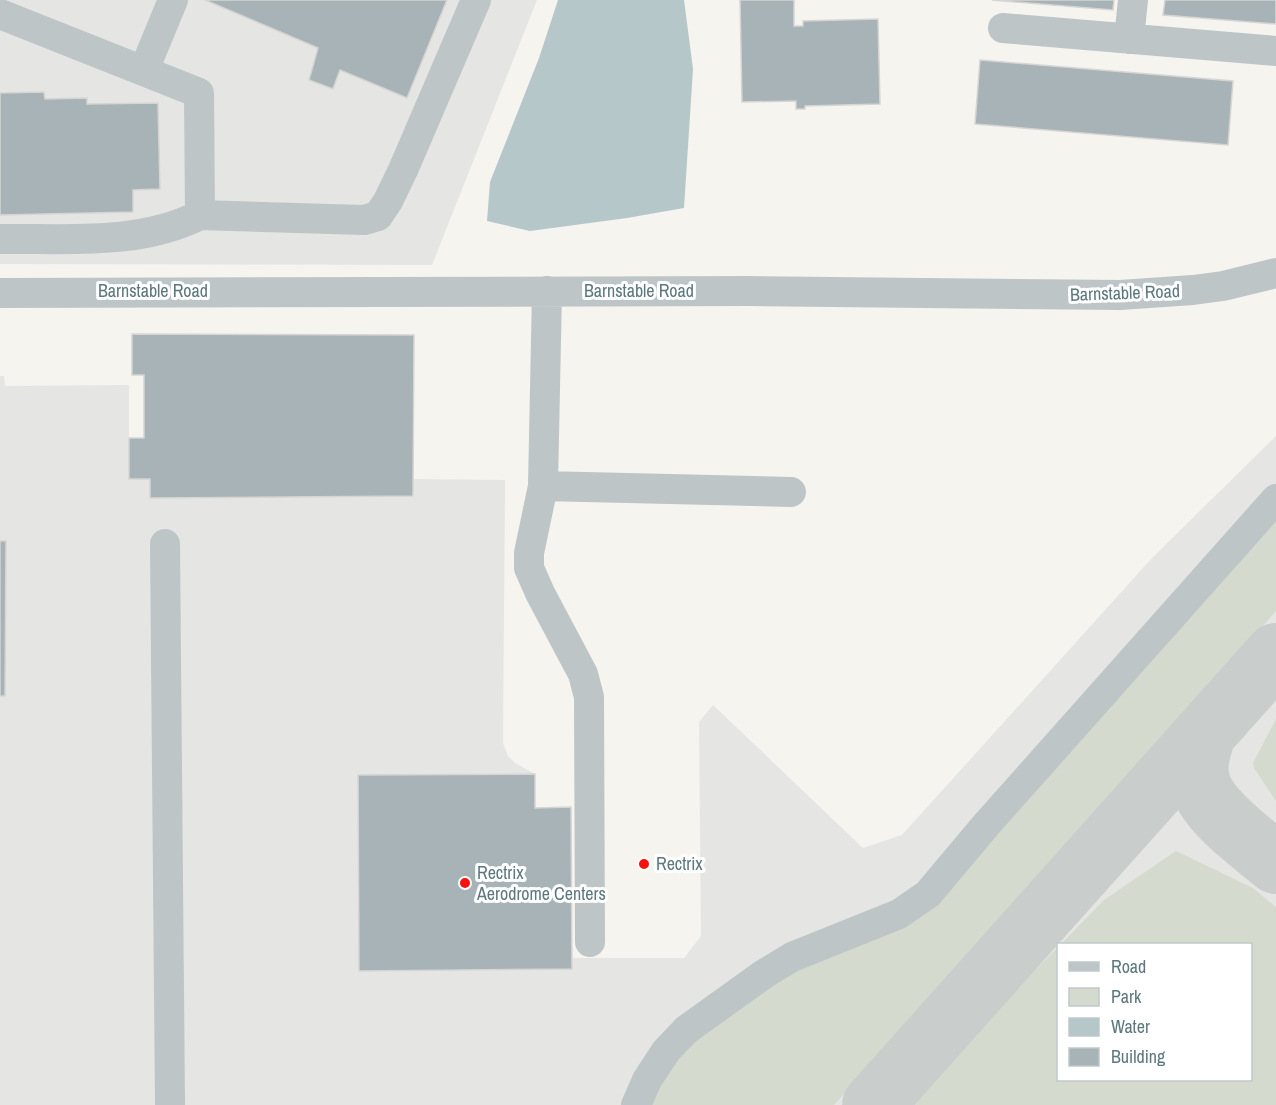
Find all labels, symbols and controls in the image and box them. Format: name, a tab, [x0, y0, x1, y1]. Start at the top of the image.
street label: Barnstable Road	[98, 278, 208, 303]
street label: Barnstable Road	[584, 278, 694, 303]
street label: Barnstable Road	[1070, 278, 1180, 307]
place label: Rectrix	[656, 851, 703, 876]
marker: Rectrix	[637, 857, 651, 871]
place label: Rectrix Aerodrome Centers	[476, 860, 606, 906]
marker: Rectrix Aerodrome Centers	[458, 876, 472, 890]
legend	[1057, 943, 1252, 1081]
text: Road	[1111, 954, 1146, 979]
text: Park	[1111, 984, 1142, 1009]
text: Water	[1111, 1014, 1150, 1039]
text: Building	[1111, 1044, 1166, 1069]

